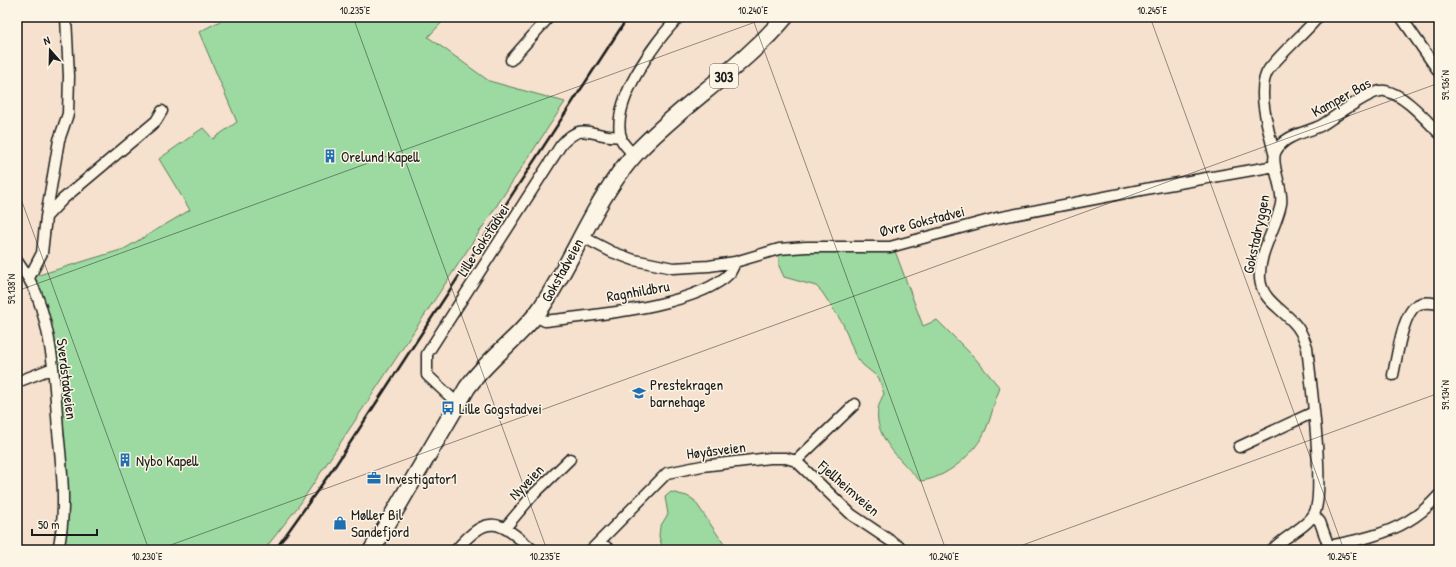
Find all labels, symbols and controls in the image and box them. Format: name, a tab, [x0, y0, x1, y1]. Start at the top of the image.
text: 10.235°E	[340, 4, 371, 17]
text: 10.240°E	[738, 4, 769, 17]
text: 10.245°E	[1137, 4, 1167, 17]
north arrow	[30, 30, 70, 70]
text: N	[41, 33, 52, 48]
road number: 303	[710, 64, 738, 88]
text: 59.136°N	[1439, 70, 1452, 100]
street label: Kamper Bas	[1308, 72, 1375, 122]
place label: Orelund Kapell	[341, 146, 420, 167]
building icon: Orelund Kapell	[322, 148, 338, 164]
street label: Gokstadryggen	[1237, 192, 1275, 275]
street label: Lille Gokstadvei	[452, 200, 514, 280]
street label: Øvre Gokstadvei	[877, 200, 967, 242]
street label: Gokstadveien	[536, 234, 588, 306]
text: 59.138°N	[5, 274, 18, 304]
street label: Ragnhildbru	[605, 275, 671, 307]
street label: Sverdstadveien	[52, 337, 82, 421]
place label: Prestekragen barnehage	[650, 374, 723, 412]
text: 59.134°N	[1439, 380, 1452, 410]
school or university icon: Prestekragen barnehage	[631, 385, 647, 401]
place label: Lille Gogstadvei	[459, 398, 542, 419]
bus stop icon: Lille Gogstadvei	[440, 400, 456, 416]
street label: Høyåsveien	[685, 436, 747, 464]
place label: Nybo Kapell	[136, 450, 199, 471]
building icon: Nybo Kapell	[117, 452, 133, 468]
street label: Fjellheimveien	[813, 455, 885, 521]
street label: Nyveien	[504, 459, 548, 505]
place label: Investigator1	[385, 468, 457, 489]
office icon: Investigator1	[366, 470, 382, 486]
place label: Møller Bil Sandefjord	[351, 504, 409, 542]
scale bar	[32, 511, 97, 537]
shop icon: Møller Bil Sandefjord	[332, 515, 348, 531]
text: 50 m	[38, 516, 59, 533]
text: 10.230°E	[132, 550, 163, 563]
text: 10.235°E	[530, 550, 561, 563]
text: 10.240°E	[929, 550, 960, 563]
text: 10.245°E	[1327, 550, 1357, 563]

